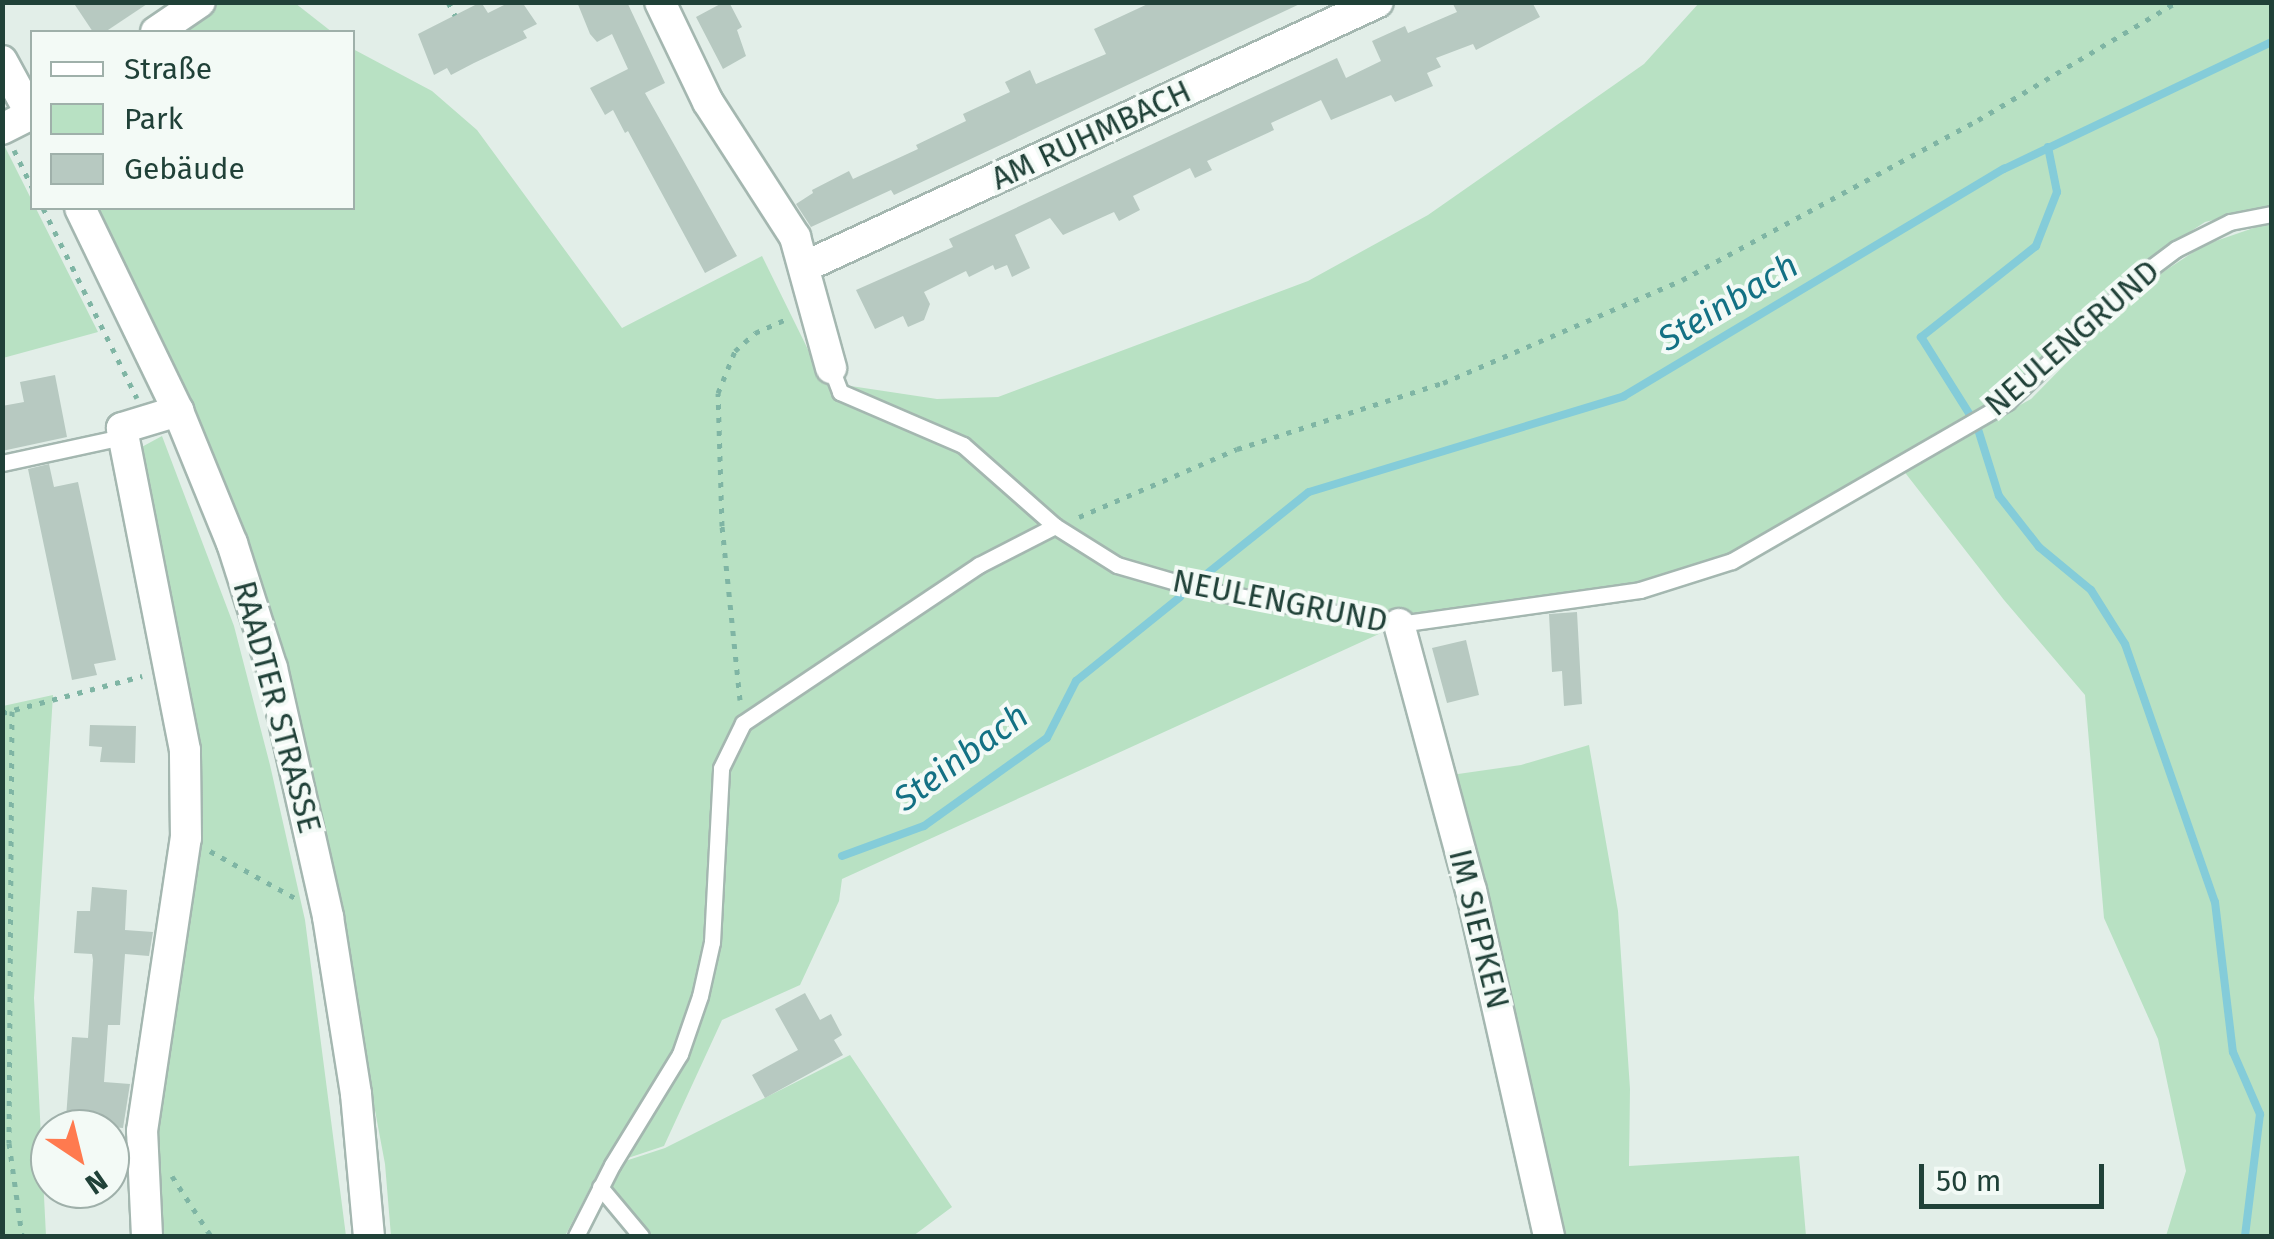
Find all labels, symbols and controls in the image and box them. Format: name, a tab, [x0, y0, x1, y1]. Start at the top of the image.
legend	[30, 30, 355, 210]
text: Straße	[124, 51, 212, 87]
street label: AM RUHMBACH	[985, 72, 1197, 198]
text: Park	[124, 101, 183, 137]
text: Gebäude	[124, 151, 245, 187]
water label: Steinbach	[1650, 244, 1806, 360]
street label: NEULENGRUND	[1977, 252, 2167, 424]
street label: NEULENGRUND	[1169, 561, 1391, 641]
street label: RAADTER STRASSE	[225, 577, 329, 837]
water label: Steinbach	[886, 694, 1036, 820]
street label: IM SIEPKEN	[1441, 845, 1517, 1013]
north arrow	[30, 1109, 130, 1209]
scale bar	[1924, 1144, 2109, 1206]
text: N	[79, 1163, 113, 1201]
text: 50 m	[1936, 1163, 2001, 1199]

